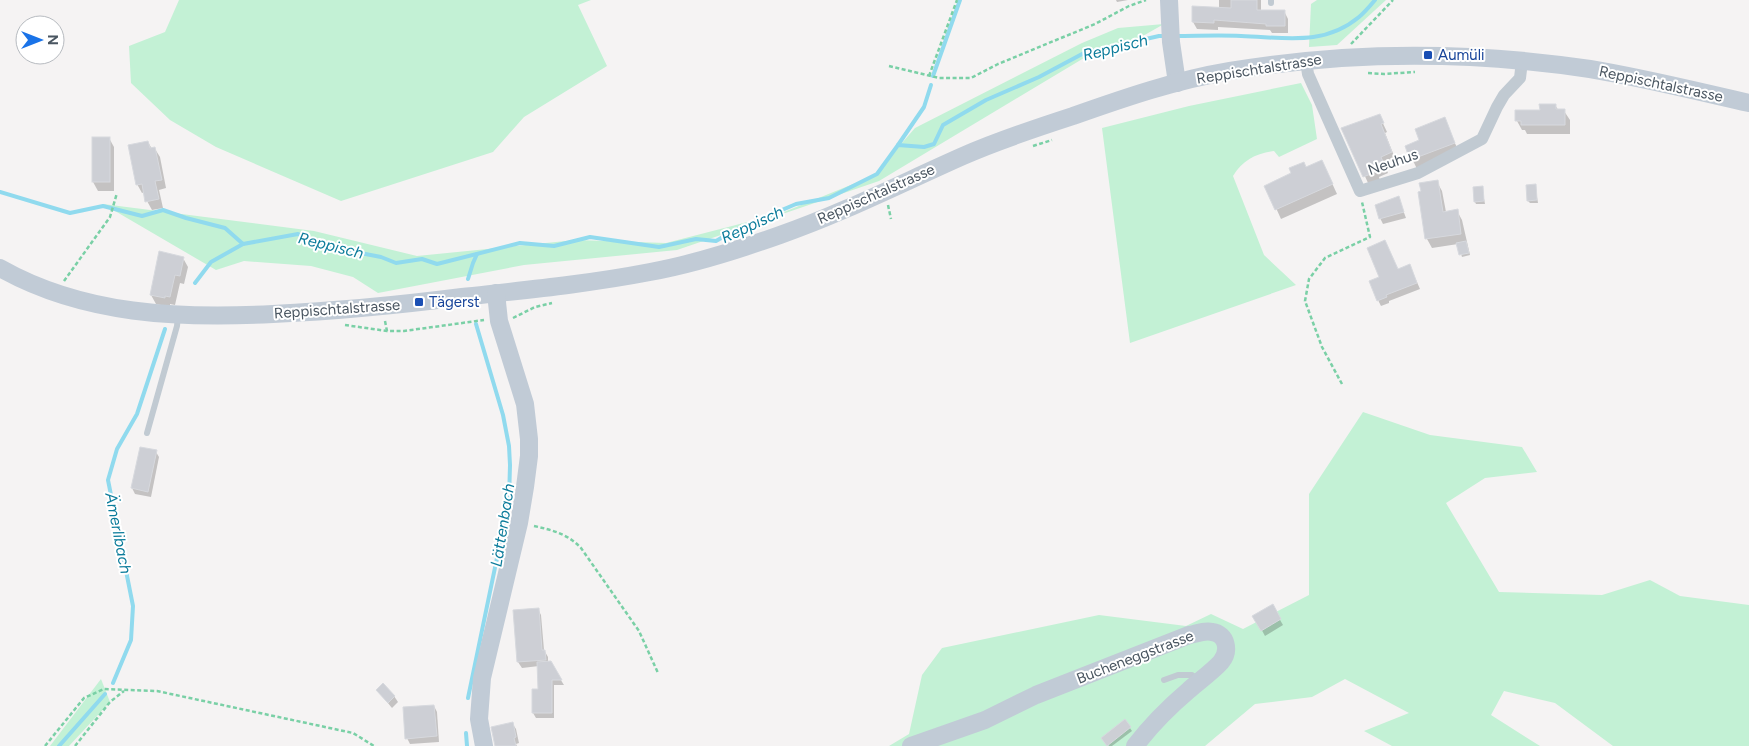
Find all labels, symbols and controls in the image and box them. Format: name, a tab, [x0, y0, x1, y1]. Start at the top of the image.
north arrow	[15, 15, 65, 65]
water label: Reppisch	[1081, 30, 1150, 65]
text: N	[44, 35, 61, 45]
place label: Aumüli	[1438, 46, 1484, 64]
marker: Aumüli	[1422, 49, 1434, 61]
street label: Reppischtalstrasse	[1195, 50, 1323, 88]
street label: Reppischtalstrasse	[1597, 62, 1725, 106]
street label: Neuhus	[1366, 145, 1420, 179]
street label: Reppischtalstrasse	[815, 160, 937, 228]
water label: Reppisch	[718, 202, 786, 247]
water label: Reppisch	[296, 228, 366, 263]
place label: Tägerst	[429, 293, 480, 311]
street label: Reppischtalstrasse	[273, 296, 401, 322]
marker: Tägerst	[413, 296, 425, 308]
water label: Lättenbach	[487, 482, 518, 568]
water label: Ämerlibach	[101, 490, 136, 575]
street label: Bucheneggstrasse	[1074, 626, 1196, 688]

